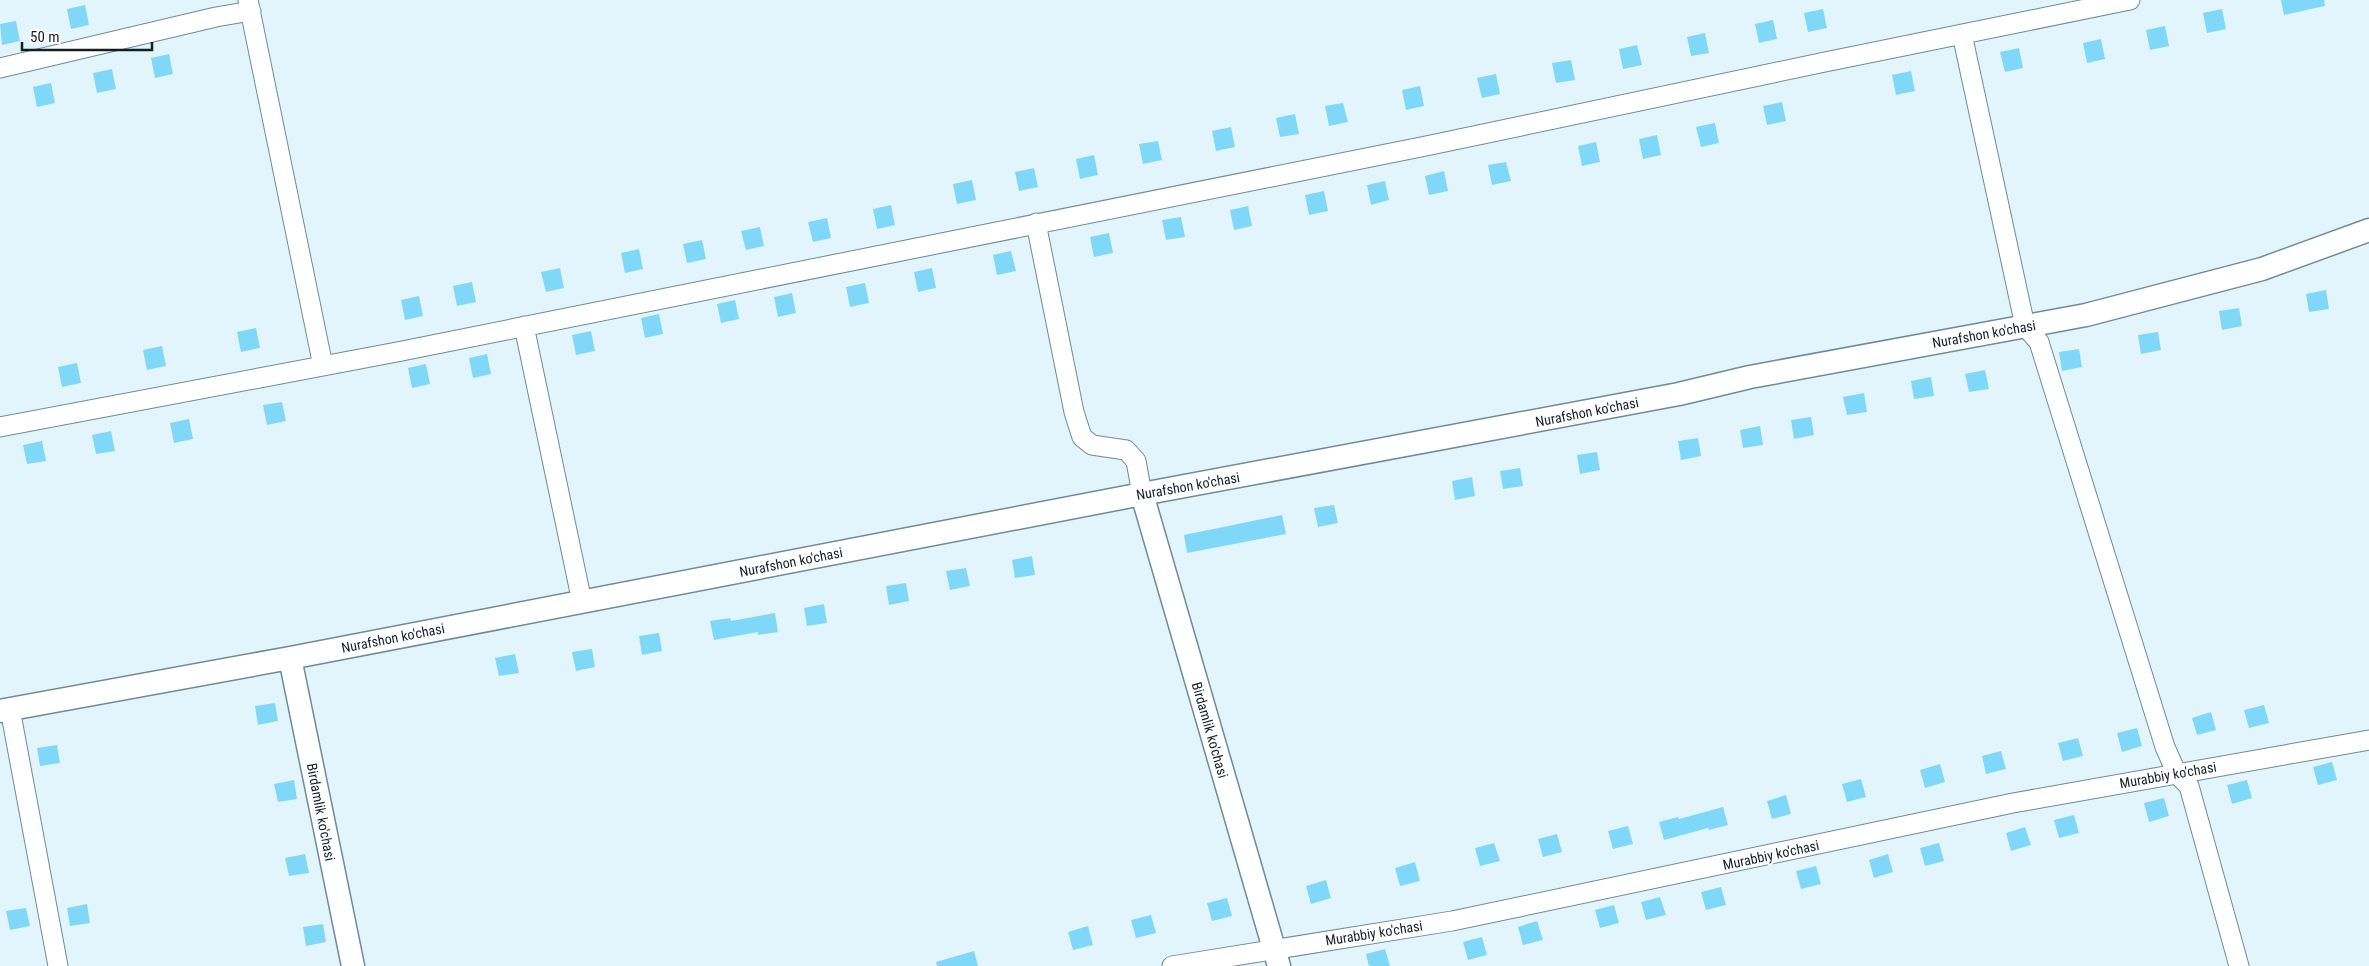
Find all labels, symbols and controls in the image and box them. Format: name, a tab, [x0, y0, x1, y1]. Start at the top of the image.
scale bar	[22, 20, 152, 52]
text: 50 m	[30, 28, 60, 46]
street label: Nurafshon ko'chasi	[1931, 317, 2037, 351]
street label: Nurafshon ko'chasi	[1534, 394, 1640, 430]
street label: Nurafshon ko'chasi	[1135, 469, 1241, 503]
street label: Nurafshon ko'chasi	[738, 544, 844, 580]
street label: Nurafshon ko'chasi	[340, 620, 446, 656]
street label: Birdamlik ko'chasi	[1189, 680, 1231, 780]
street label: Murabbiy ko'chasi	[2118, 759, 2218, 791]
street label: Birdamlik ko'chasi	[304, 762, 338, 862]
street label: Murabbiy ko'chasi	[1721, 837, 1821, 873]
street label: Murabbiy ko'chasi	[1324, 917, 1424, 949]

